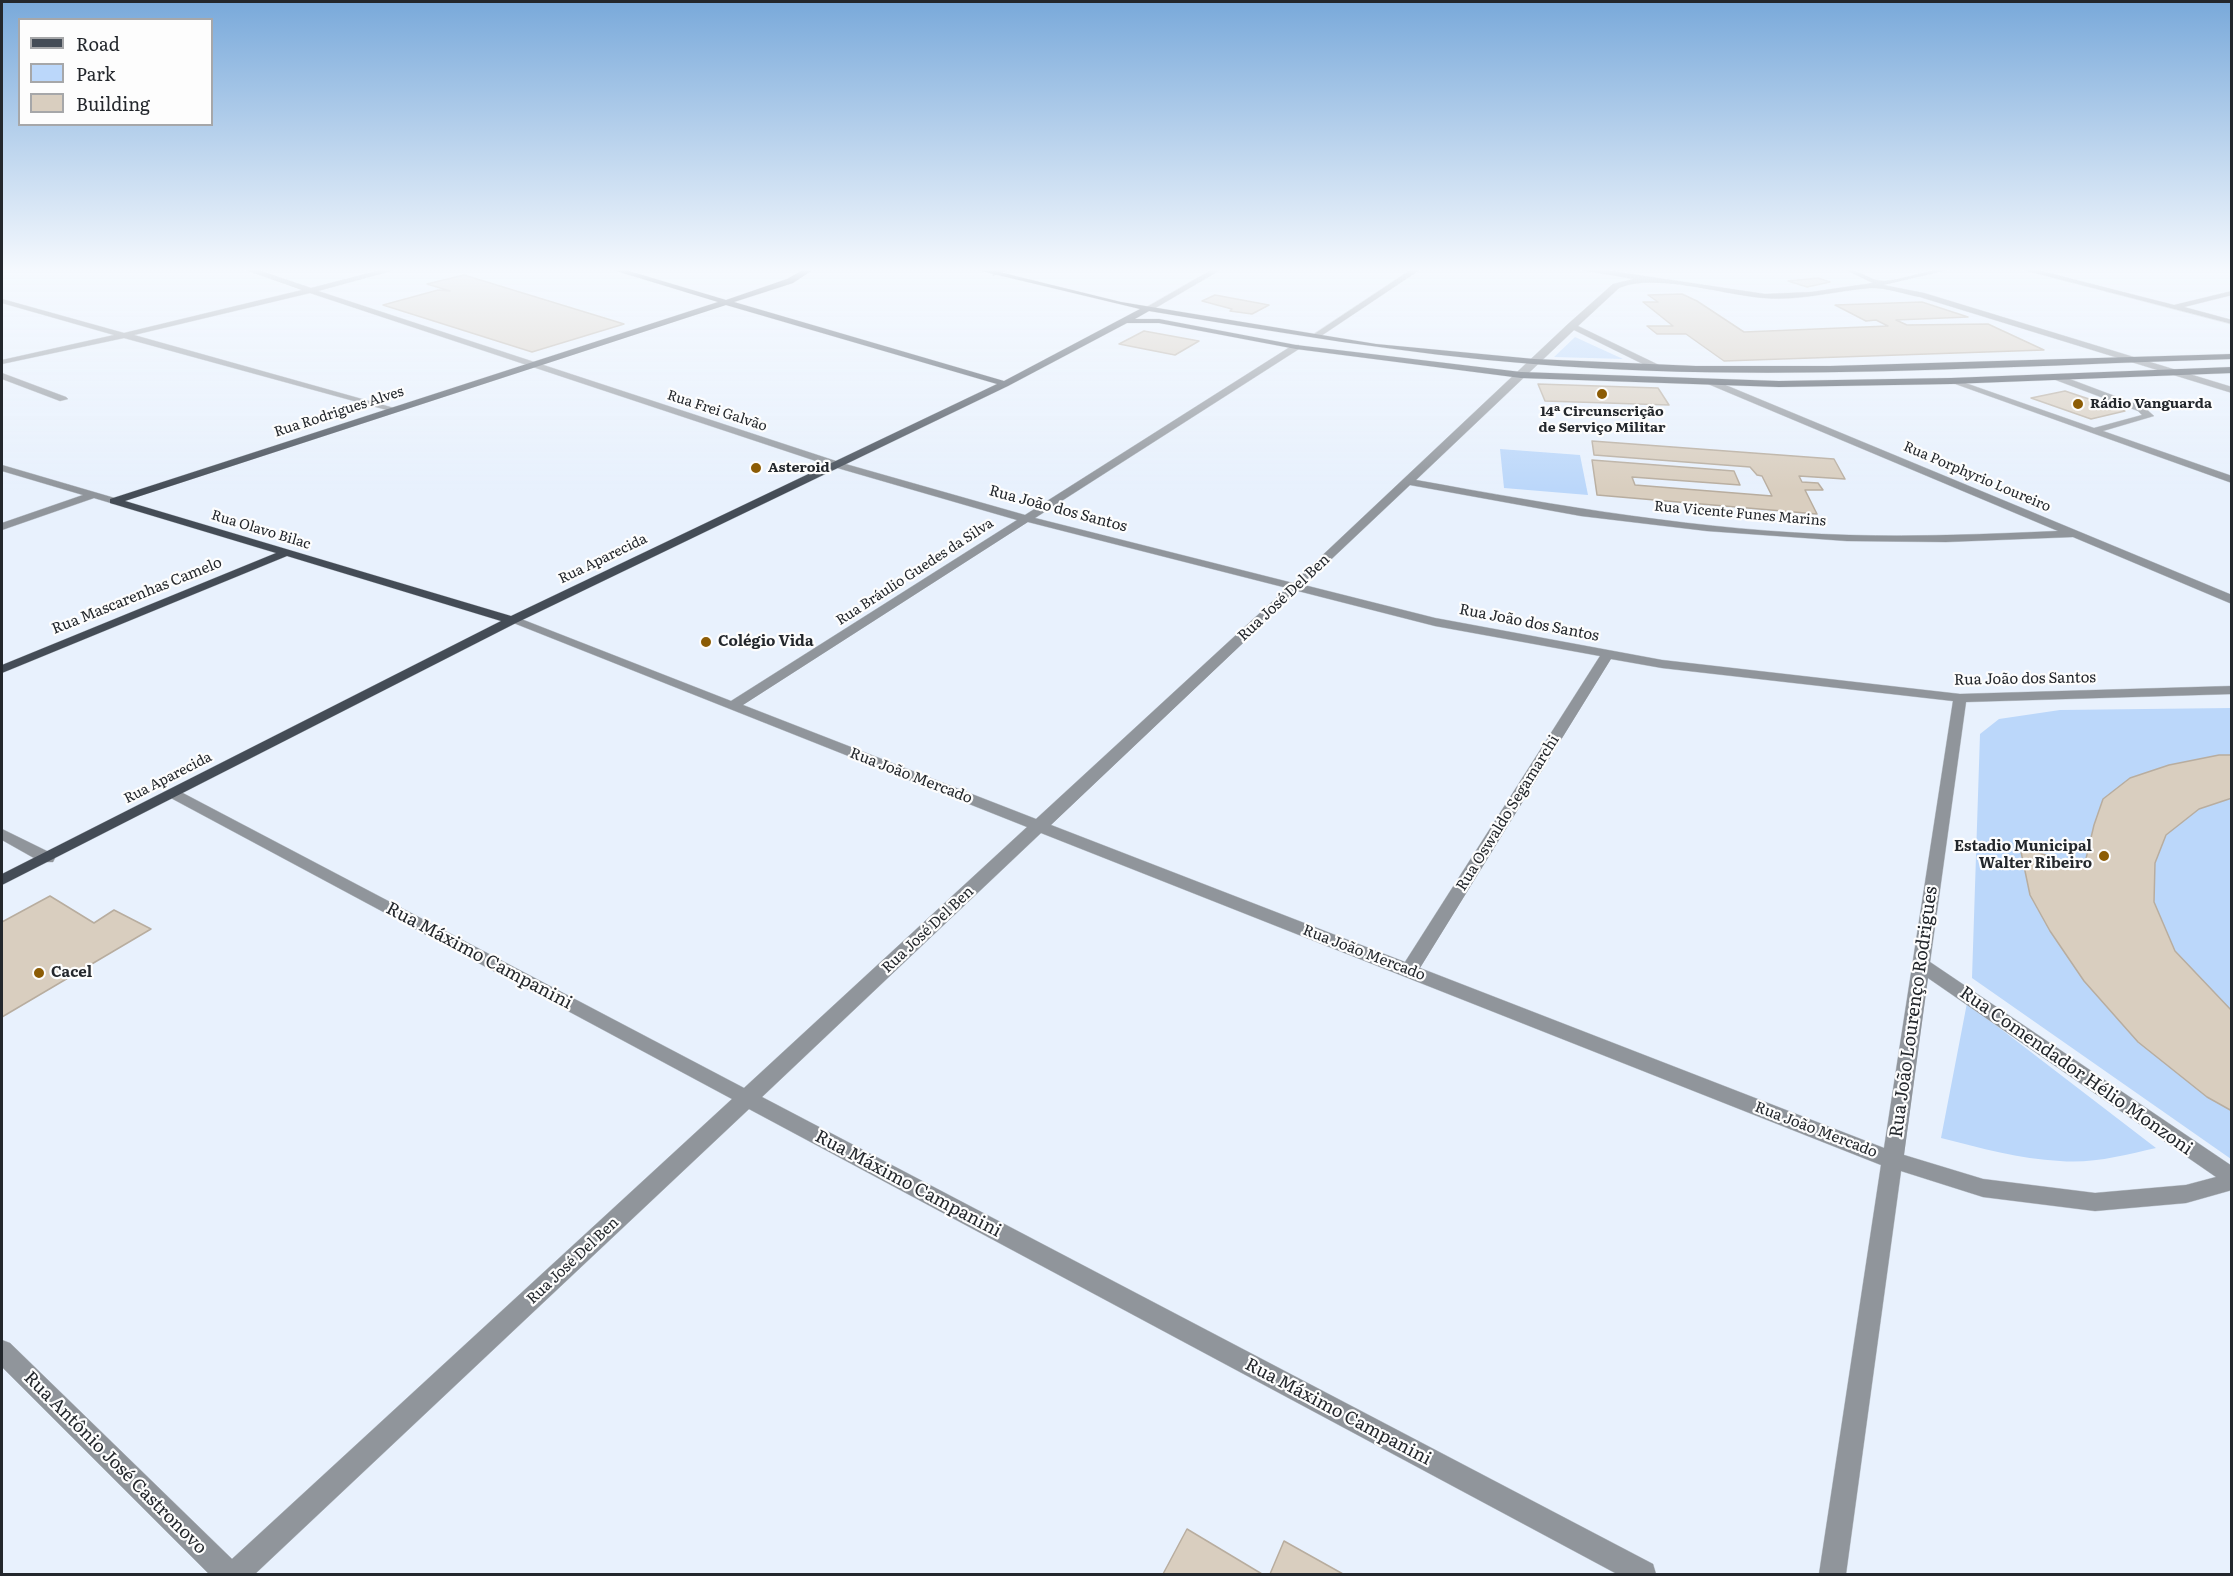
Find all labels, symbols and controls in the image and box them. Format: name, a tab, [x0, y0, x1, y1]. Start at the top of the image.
legend	[18, 18, 213, 126]
text: Road	[76, 30, 120, 57]
text: Park	[76, 60, 115, 87]
text: Building	[76, 90, 150, 117]
street label: Rua Rodrigues Alves	[272, 383, 406, 441]
street label: Rua Frei Galvão	[665, 387, 769, 435]
marker: 14ª Circunscrição de Serviço Militar	[1595, 387, 1609, 401]
place label: Rádio Vanguarda	[2090, 396, 2212, 412]
marker: Rádio Vanguarda	[2071, 397, 2085, 411]
place label: 14ª Circunscrição de Serviço Militar	[1539, 404, 1665, 436]
street label: Rua Porphyrio Loureiro	[1901, 438, 2053, 516]
place label: Asteroid	[768, 460, 830, 476]
marker: Asteroid	[749, 461, 763, 475]
street label: Rua João dos Santos	[987, 482, 1129, 536]
street label: Rua Vicente Funes Marins	[1653, 498, 1827, 530]
street label: Rua Olavo Bilac	[209, 507, 313, 553]
street label: Rua Bráulio Guedes da Silva	[833, 515, 997, 629]
street label: Rua Aparecida	[556, 530, 650, 588]
street label: Rua José Del Ben	[1234, 551, 1334, 645]
street label: Rua Mascarenhas Camelo	[49, 554, 225, 638]
street label: Rua João dos Santos	[1458, 601, 1600, 645]
place label: Colégio Vida	[718, 633, 814, 651]
marker: Colégio Vida	[699, 635, 713, 649]
street label: Rua João dos Santos	[1954, 669, 2096, 689]
street label: Rua Oswaldo Segamarchi	[1453, 732, 1563, 894]
street label: Rua João Mercado	[847, 744, 975, 808]
street label: Rua Aparecida	[121, 749, 215, 807]
place label: Estadio Municipal Walter Ribeiro	[1954, 838, 2092, 873]
marker: Estadio Municipal Walter Ribeiro	[2097, 849, 2111, 863]
street label: Rua José Del Ben	[878, 883, 978, 977]
street label: Rua João Lourenço Rodrigues	[1886, 885, 1942, 1139]
street label: Rua Máximo Campanini	[382, 898, 576, 1014]
street label: Rua João Mercado	[1300, 921, 1428, 985]
place label: Cacel	[51, 964, 92, 982]
marker: Cacel	[32, 966, 46, 980]
street label: Rua Comendador Hélio Monzoni	[1955, 982, 2197, 1160]
street label: Rua João Mercado	[1752, 1098, 1880, 1162]
street label: Rua Máximo Campanini	[811, 1126, 1005, 1242]
street label: Rua José Del Ben	[523, 1214, 623, 1308]
street label: Rua Máximo Campanini	[1241, 1354, 1435, 1470]
street label: Rua Antônio José Castronovo	[19, 1367, 211, 1559]

